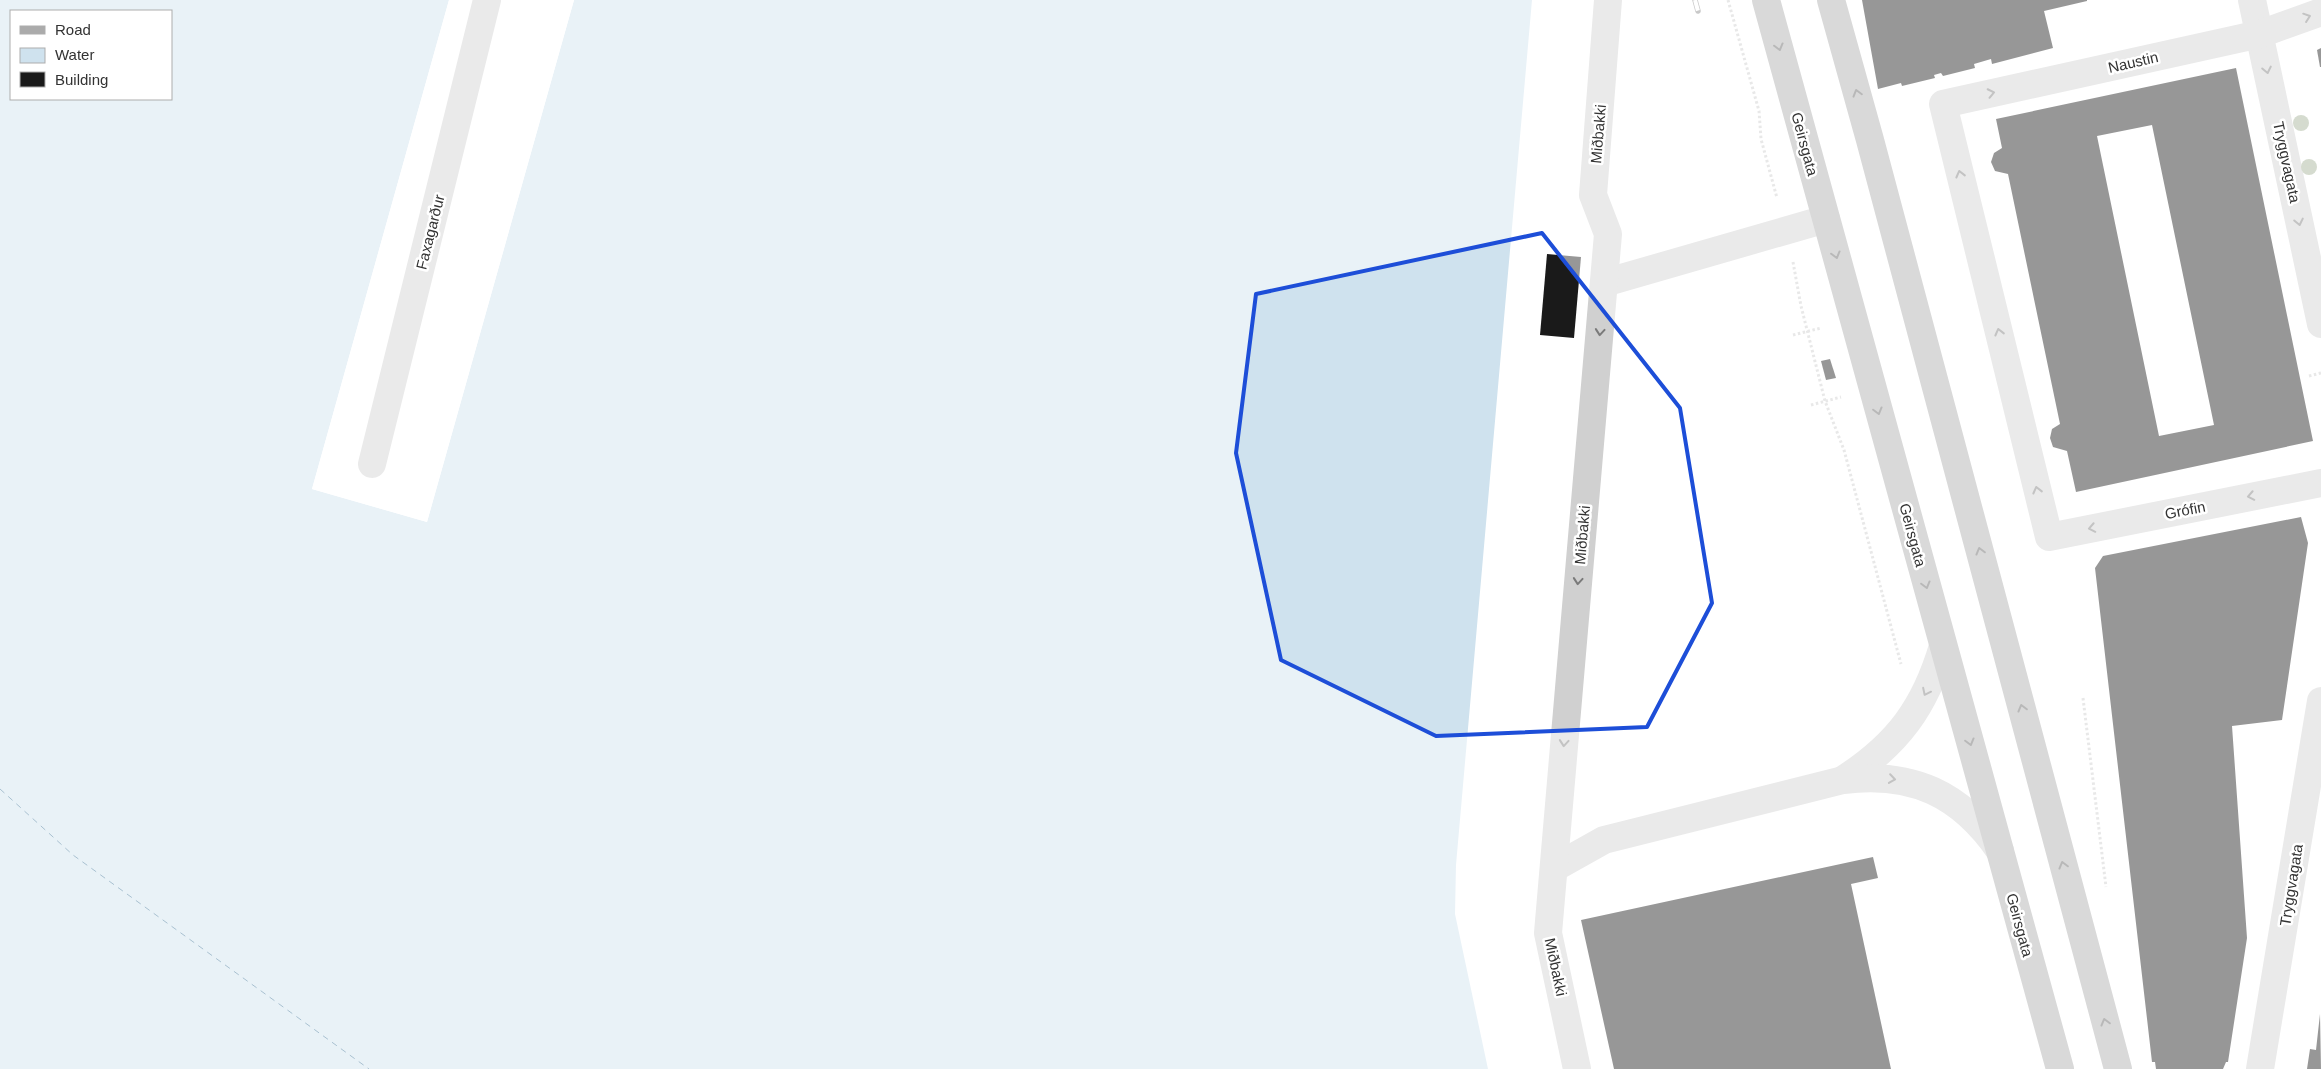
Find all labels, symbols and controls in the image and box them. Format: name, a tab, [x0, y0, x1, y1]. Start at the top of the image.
legend	[10, 10, 172, 100]
one-way arrow	[2302, 13, 2311, 23]
text: Road	[55, 21, 91, 38]
one-way arrow	[1773, 42, 1783, 51]
text: Water	[55, 46, 94, 63]
street label: Naustin	[2106, 48, 2160, 76]
one-way arrow	[2261, 65, 2272, 74]
text: Building	[55, 71, 108, 88]
one-way arrow	[1852, 88, 1863, 97]
one-way arrow	[1986, 88, 1995, 99]
street label: Miðbakki	[1587, 104, 1609, 164]
street label: Geirsgata	[1788, 110, 1822, 178]
street label: Tryggvagata	[2270, 120, 2304, 205]
one-way arrow	[1955, 169, 1966, 178]
street label: Faxagarður	[412, 193, 448, 271]
one-way arrow	[2294, 217, 2304, 226]
one-way arrow	[1830, 250, 1840, 258]
one-way arrow	[1994, 327, 2005, 336]
one-way arrow	[1594, 328, 1605, 336]
one-way arrow	[1873, 407, 1883, 415]
one-way arrow	[2032, 485, 2043, 494]
one-way arrow	[2247, 491, 2256, 501]
street label: Grófin	[2163, 498, 2207, 522]
street label: Geirsgata	[1896, 501, 1930, 569]
street label: Miðbakki	[1571, 505, 1593, 565]
one-way arrow	[2088, 522, 2097, 533]
one-way arrow	[1975, 546, 1986, 555]
one-way arrow	[1573, 577, 1584, 585]
one-way arrow	[1921, 580, 1931, 588]
one-way arrow	[1922, 687, 1933, 696]
one-way arrow	[2017, 704, 2027, 712]
one-way arrow	[1964, 737, 1974, 745]
one-way arrow	[1559, 739, 1570, 747]
one-way arrow	[1887, 773, 1896, 783]
street label: Tryggvagata	[2276, 842, 2306, 927]
one-way arrow	[2059, 861, 2069, 869]
street label: Geirsgata	[2003, 891, 2037, 959]
street label: Miðbakki	[1542, 936, 1570, 998]
one-way arrow	[2100, 1017, 2111, 1026]

